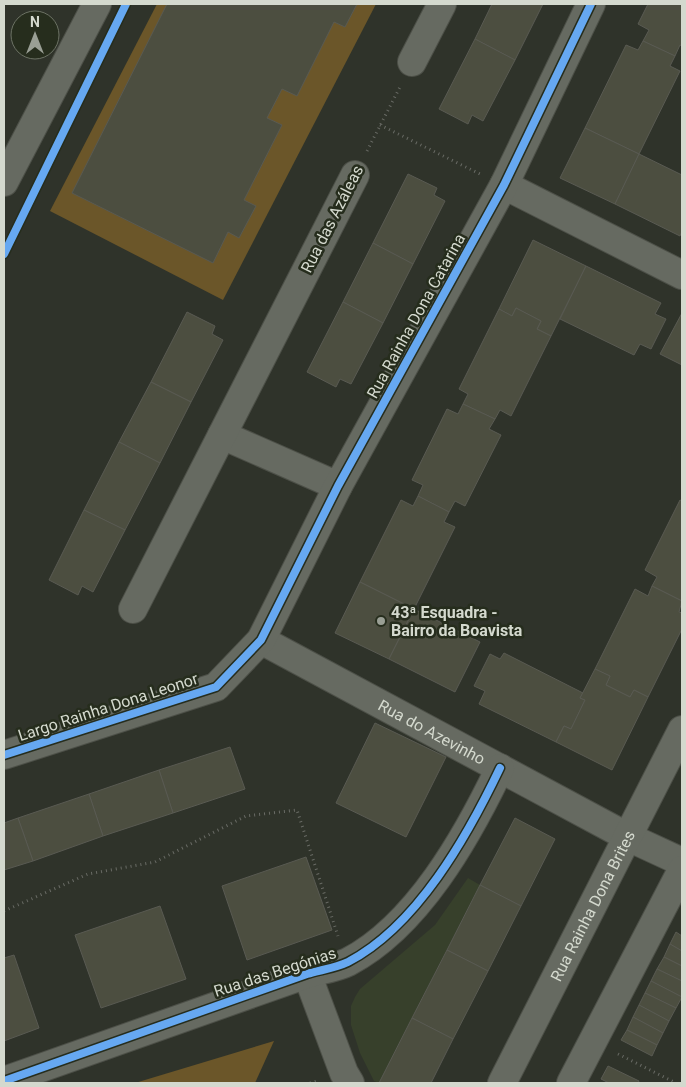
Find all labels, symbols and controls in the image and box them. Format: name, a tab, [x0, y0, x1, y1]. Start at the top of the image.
north arrow	[10, 10, 60, 60]
text: N	[30, 14, 40, 30]
street label: Rua das Azáleas	[297, 162, 367, 276]
street label: Rua Rainha Dona Catarina	[363, 230, 469, 402]
place label: 43ª Esquadra - Bairro da Boavista	[391, 603, 523, 640]
marker: 43ª Esquadra - Bairro da Boavista	[375, 615, 387, 627]
street label: Largo Rainha Dona Leonor	[16, 669, 201, 745]
street label: Rua do Azevinho	[375, 695, 489, 768]
street label: Rua Rainha Dona Brites	[546, 827, 639, 984]
street label: Rua das Begónias	[211, 943, 339, 1001]

